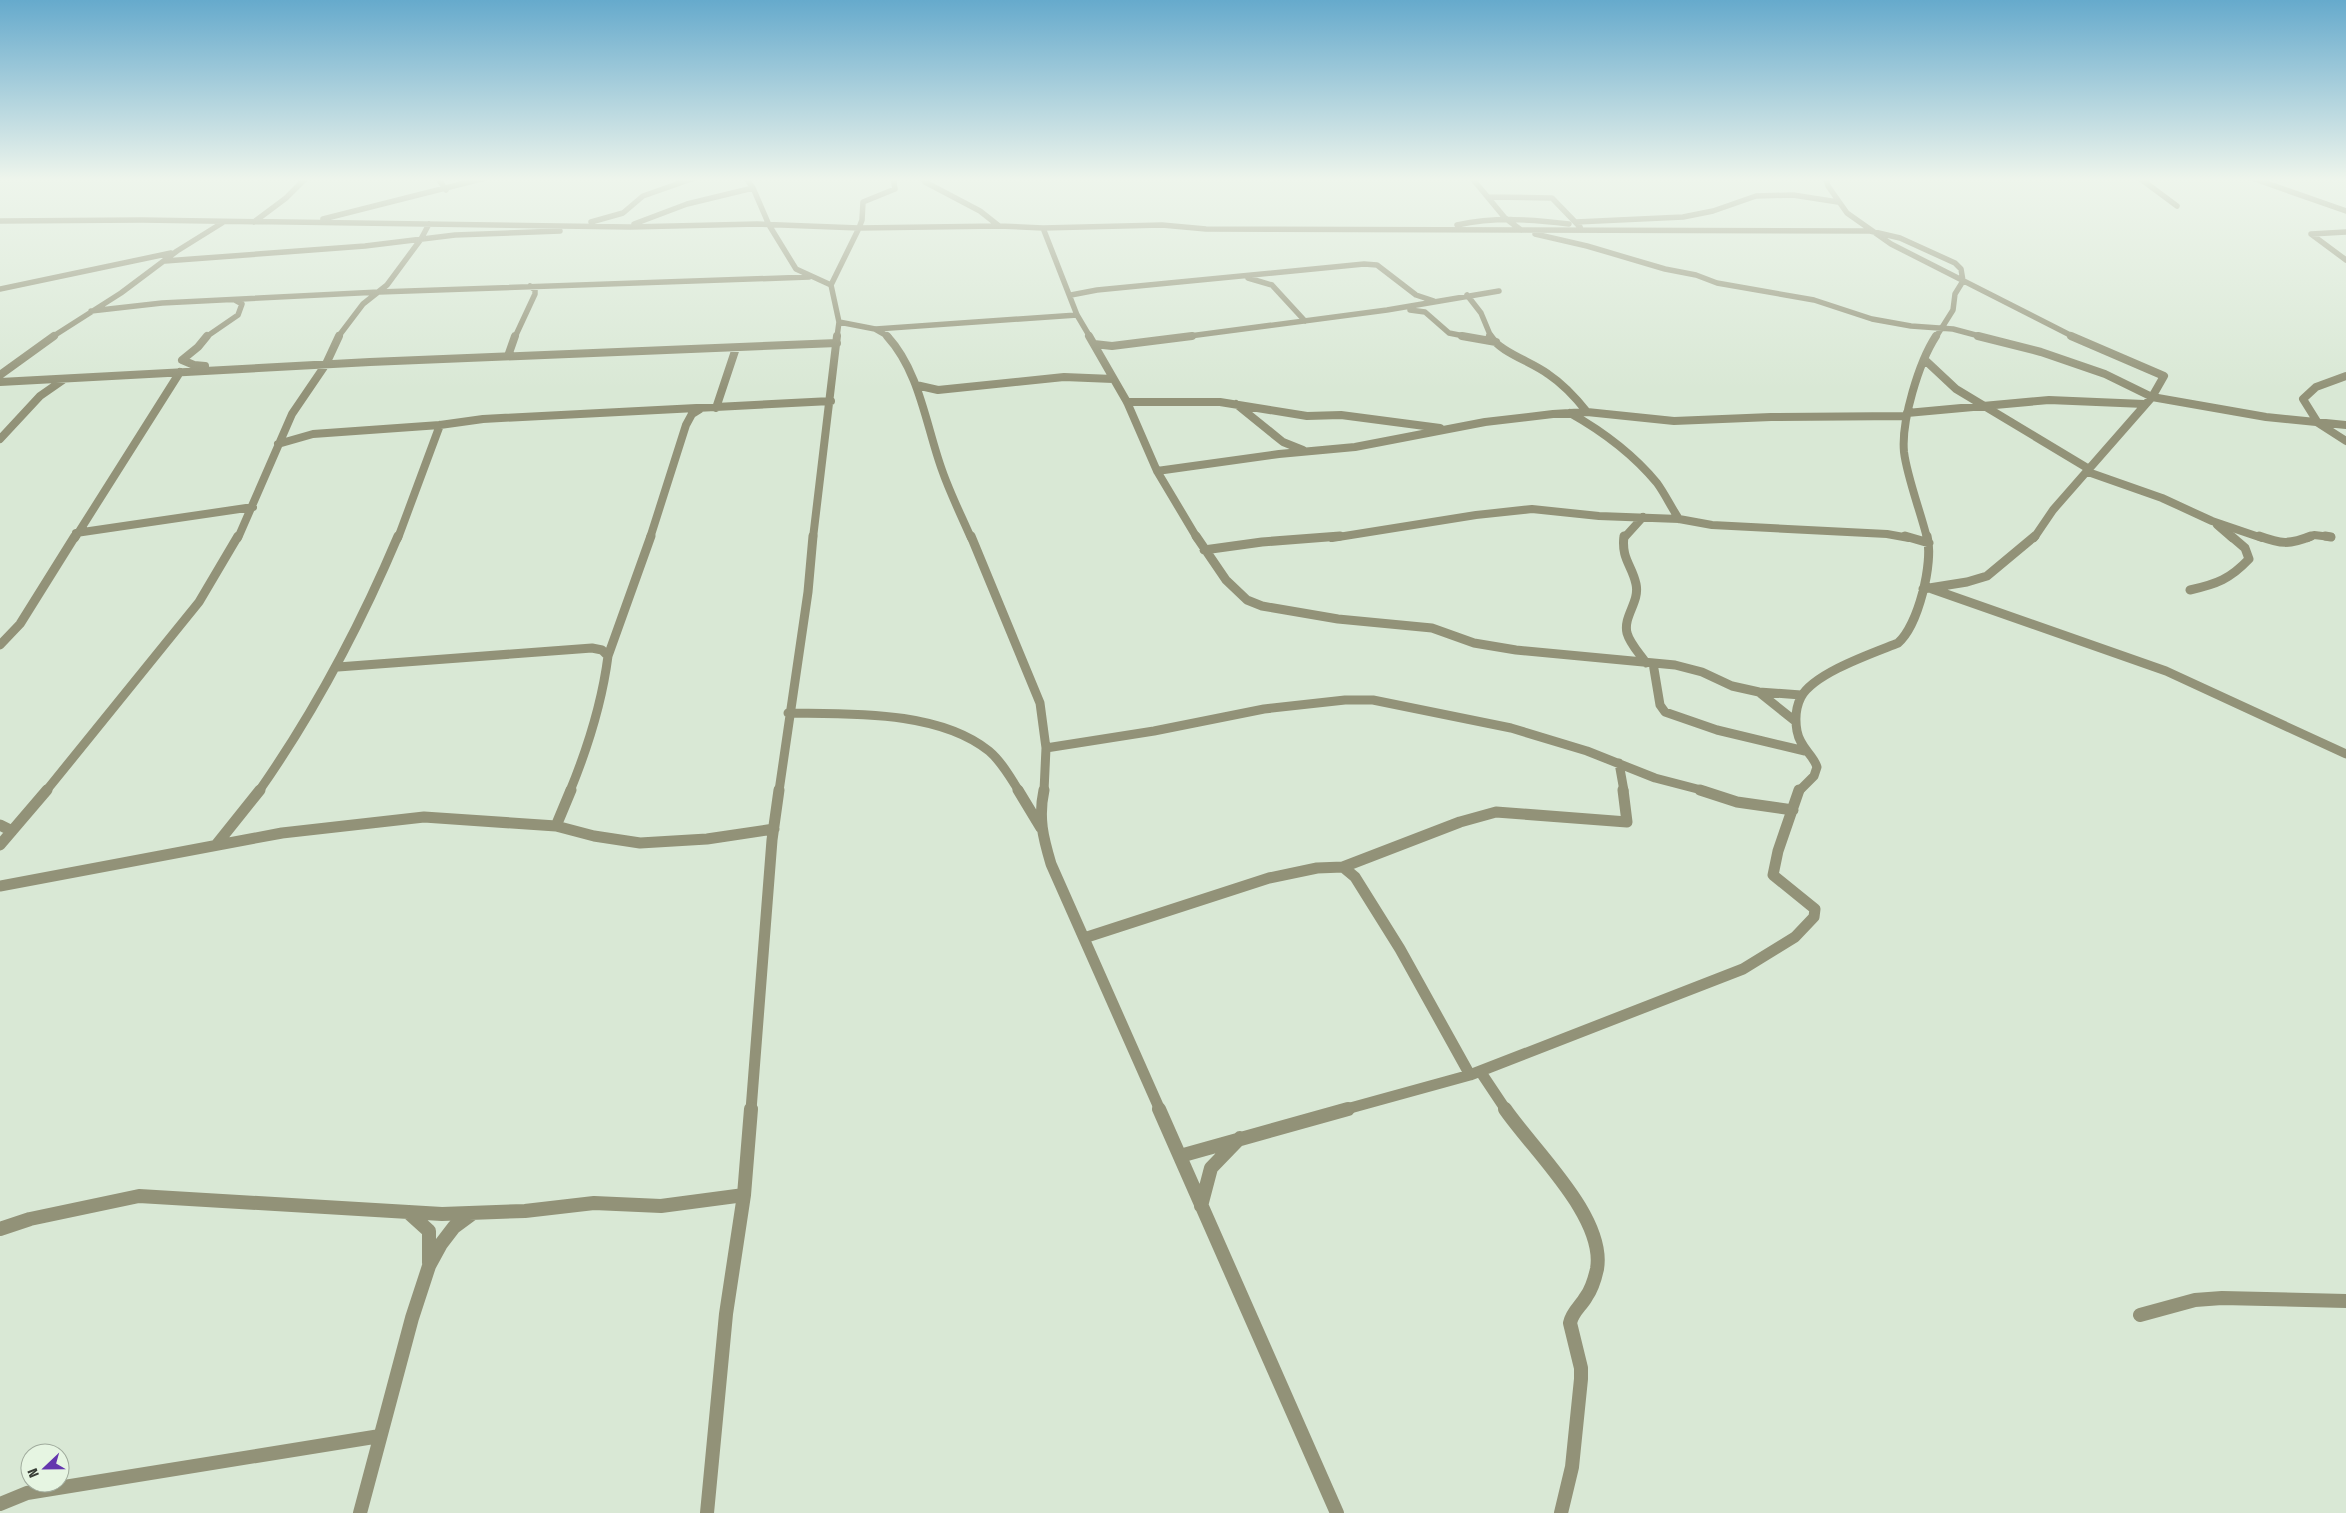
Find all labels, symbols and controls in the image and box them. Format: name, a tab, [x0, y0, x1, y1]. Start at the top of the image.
north arrow	[20, 1443, 70, 1493]
text: N	[24, 1466, 43, 1480]

